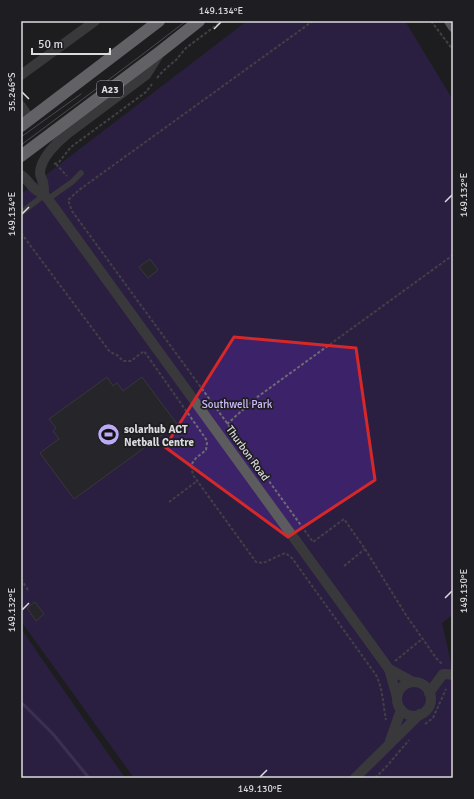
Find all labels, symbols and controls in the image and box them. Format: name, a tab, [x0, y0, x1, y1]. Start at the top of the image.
text: 149.134°E	[199, 5, 244, 17]
scale bar	[32, 30, 110, 56]
text: 50 m	[38, 37, 63, 52]
text: 35.246°S	[6, 72, 18, 111]
road number: A23	[97, 81, 123, 97]
text: 149.132°E	[458, 172, 470, 217]
text: 149.134°E	[6, 191, 18, 236]
park label: Southwell Park	[202, 398, 273, 411]
sports icon: solarhub ACT Netball Centre	[96, 422, 122, 448]
place label: solarhub ACT Netball Centre	[124, 423, 194, 449]
street label: Thurbon Road	[223, 423, 272, 484]
text: 149.130°E	[458, 568, 470, 613]
text: 149.132°E	[6, 587, 18, 632]
text: 149.130°E	[238, 783, 283, 795]

